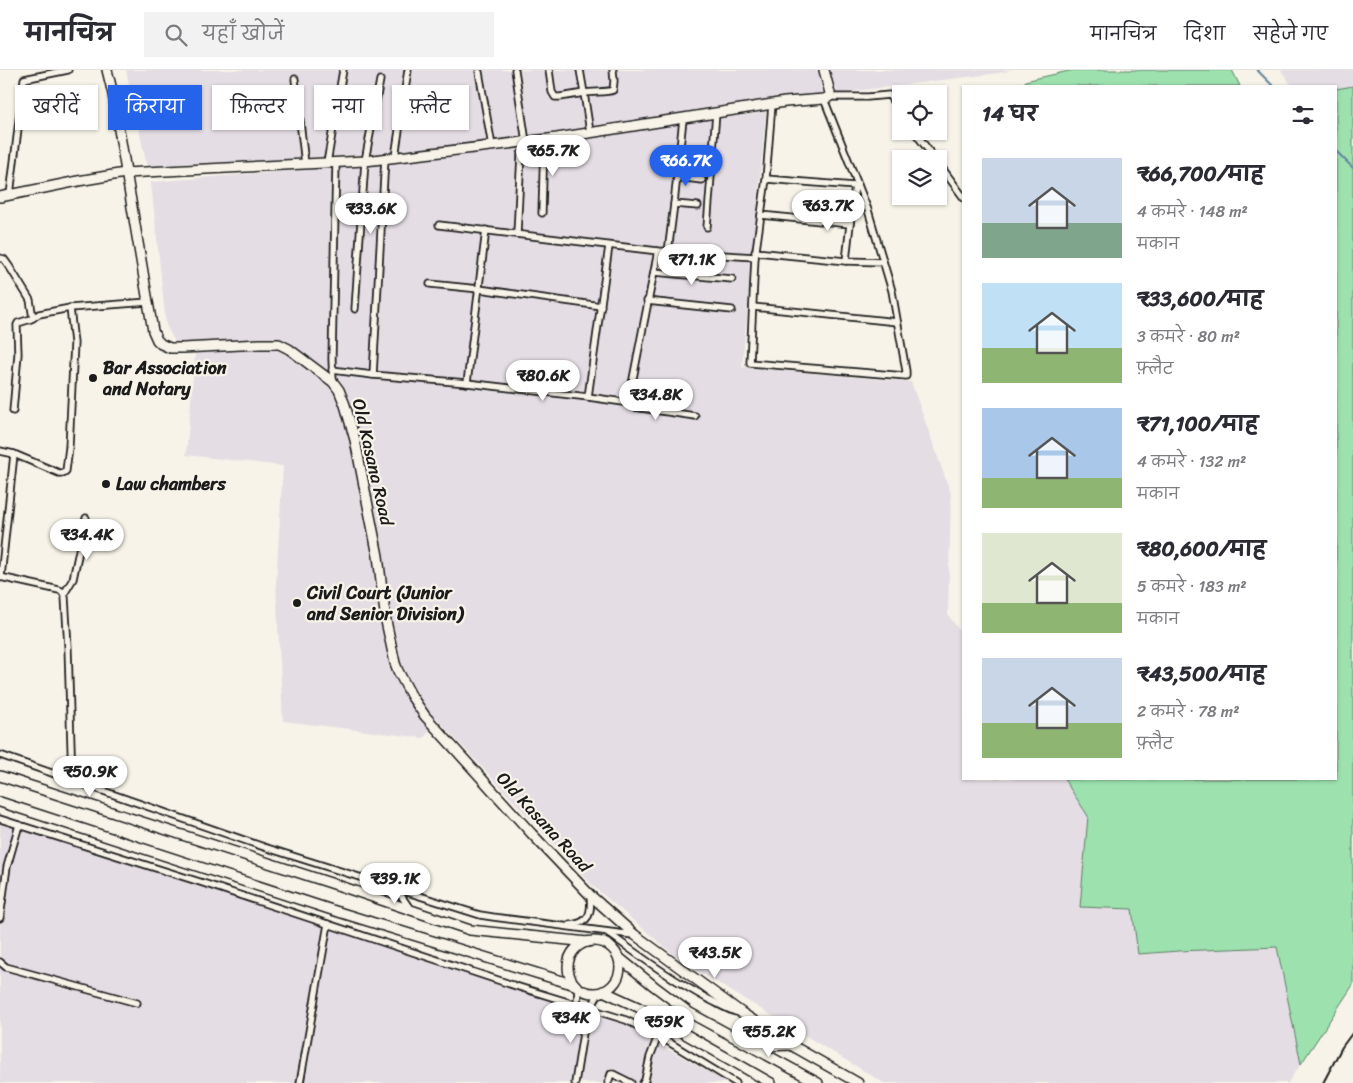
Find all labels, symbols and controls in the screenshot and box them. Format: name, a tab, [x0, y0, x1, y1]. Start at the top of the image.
text: मानचित्र	[25, 12, 114, 54]
search box	[144, 12, 494, 57]
text: यहाँ खोजें	[202, 17, 284, 50]
text: मानचित्र	[1090, 18, 1156, 50]
text: दिशा	[1184, 18, 1225, 50]
text: सहेजे गए	[1253, 18, 1328, 50]
icon: search	[162, 21, 190, 49]
chip: खरीदें	[15, 85, 98, 130]
chip: किराया	[108, 85, 202, 130]
chip: फ़िल्टर	[212, 85, 304, 130]
chip: नया	[314, 85, 382, 130]
chip: फ़्लैट	[392, 85, 469, 130]
map controls	[892, 85, 947, 205]
button: locate	[892, 85, 947, 140]
text: 14 घर	[982, 95, 1038, 133]
icon: filters	[1289, 101, 1317, 129]
pin: ₹65.7K	[512, 134, 594, 177]
text: ₹65.7K	[527, 136, 579, 165]
pin: ₹66.7K	[645, 144, 727, 187]
text: ₹66.7K	[661, 146, 711, 175]
button: layers	[892, 150, 947, 205]
text: ₹66,700/माह	[1137, 155, 1264, 193]
icon: home	[1022, 178, 1082, 238]
pin: ₹63.7K	[787, 190, 869, 232]
text: ₹63.7K	[803, 191, 853, 220]
pin: ₹33.6K	[330, 192, 412, 235]
text: ₹33.6K	[346, 194, 396, 223]
text: 4 कमरे · 148 m²	[1137, 197, 1248, 226]
text: मकान	[1137, 229, 1179, 258]
pin: ₹71.1K	[651, 244, 733, 286]
text: ₹71.1K	[669, 245, 715, 274]
text: ₹33,600/माह	[1137, 280, 1263, 318]
icon: home	[1022, 303, 1082, 363]
text: 3 कमरे · 80 m²	[1137, 322, 1240, 351]
place label: Bar Association and Notary	[102, 352, 227, 405]
text: फ़्लैट	[1137, 354, 1173, 383]
pin: ₹80.6K	[502, 360, 584, 402]
text: ₹80.6K	[517, 361, 569, 390]
marker: Bar Association and Notary	[87, 372, 99, 384]
pin: ₹34.8K	[615, 378, 697, 421]
text: ₹34.8K	[630, 380, 682, 409]
street label: Old Kasana Road	[343, 395, 403, 530]
text: ₹71,100/माह	[1137, 405, 1258, 443]
icon: home	[1022, 428, 1082, 488]
text: 4 कमरे · 132 m²	[1137, 447, 1246, 476]
place label: Law chambers	[116, 468, 226, 500]
marker: Law chambers	[100, 478, 112, 490]
text: मकान	[1137, 479, 1179, 508]
pin: ₹34.4K	[46, 518, 128, 561]
text: ₹34.4K	[61, 520, 113, 549]
text: ₹80,600/माह	[1137, 530, 1266, 568]
icon: home	[1022, 553, 1082, 613]
text: 5 कमरे · 183 m²	[1137, 572, 1246, 601]
place label: Civil Court (Junior and Senior Division)	[306, 577, 465, 630]
marker: Civil Court (Junior and Senior Division)	[291, 597, 303, 609]
text: मकान	[1137, 604, 1179, 633]
text: ₹43,500/माह	[1137, 655, 1266, 693]
icon: home	[1022, 678, 1082, 738]
text: 2 कमरे · 78 m²	[1137, 697, 1239, 726]
text: फ़्लैट	[1137, 729, 1173, 758]
pin: ₹50.9K	[49, 756, 131, 798]
text: ₹50.9K	[63, 757, 117, 786]
street label: Old Kasana Road	[488, 764, 601, 881]
pin: ₹39.1K	[354, 862, 436, 905]
text: ₹39.1K	[371, 864, 420, 893]
pin: ₹43.5K	[674, 936, 756, 979]
text: ₹43.5K	[689, 938, 741, 967]
pin: ₹34K	[541, 1002, 601, 1044]
text: ₹34K	[552, 1003, 590, 1032]
pin: ₹59K	[634, 1006, 694, 1048]
text: ₹59K	[645, 1007, 683, 1036]
pin: ₹55.2K	[728, 1016, 810, 1058]
text: ₹55.2K	[743, 1017, 795, 1046]

